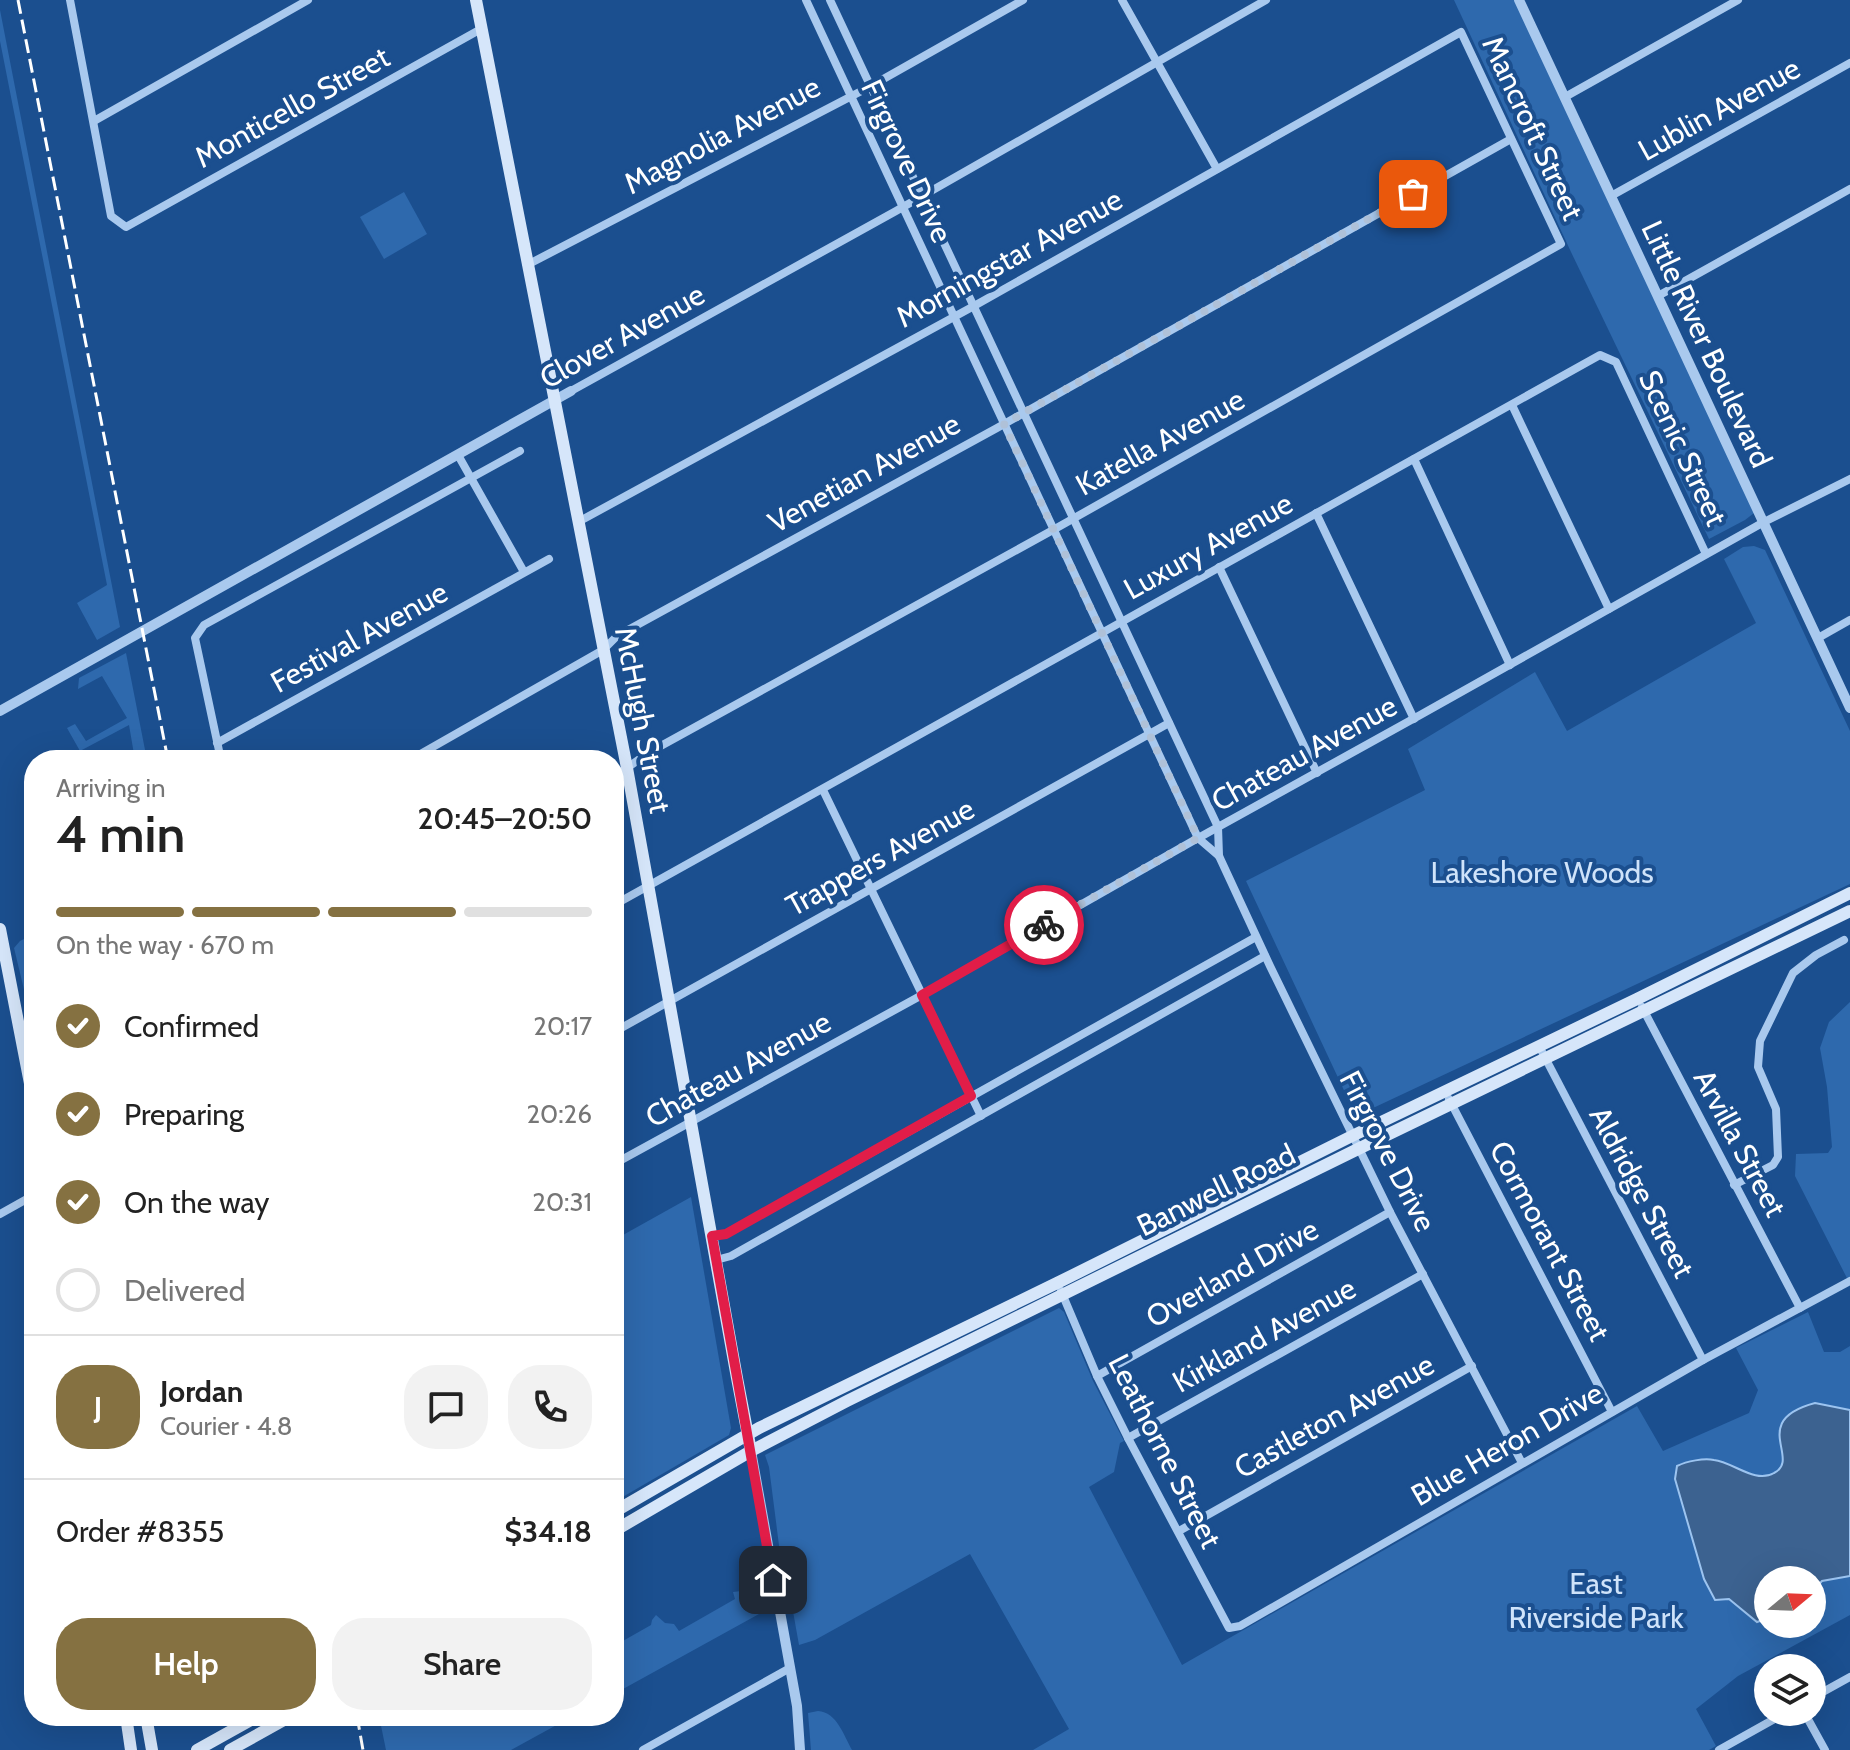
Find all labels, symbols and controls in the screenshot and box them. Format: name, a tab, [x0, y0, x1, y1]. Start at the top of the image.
street label: Mancroft Street	[1474, 30, 1592, 226]
street label: Monticello Street	[188, 38, 396, 176]
street label: Lublin Avenue	[1632, 49, 1806, 169]
street label: Magnolia Avenue	[618, 68, 826, 202]
street label: Firgrove Drive	[853, 74, 961, 248]
pin	[1379, 160, 1447, 228]
icon: bag	[1391, 172, 1435, 216]
street label: Morningstar Avenue	[889, 180, 1129, 336]
street label: Little River Boulevard	[1634, 215, 1780, 473]
street label: Clover Avenue	[533, 275, 711, 397]
street label: Scenic Street	[1631, 365, 1735, 531]
street label: Katella Avenue	[1069, 381, 1251, 503]
street label: Venetian Avenue	[762, 405, 966, 541]
street label: Luxury Avenue	[1117, 484, 1299, 608]
street label: Festival Avenue	[264, 573, 454, 701]
street label: McHugh Street	[607, 624, 679, 816]
street label: Chateau Avenue	[1205, 687, 1403, 819]
text: Arriving in	[56, 772, 166, 804]
street label: Trappers Avenue	[779, 790, 981, 924]
text: 20:45–20:50	[418, 800, 592, 837]
text: 4 min	[56, 802, 185, 865]
park label: Lakeshore Woods	[1430, 854, 1654, 891]
courier	[1004, 885, 1084, 965]
icon: bike	[1022, 903, 1066, 947]
text: On the way · 670 m	[56, 929, 274, 961]
street label: Chateau Avenue	[639, 1003, 837, 1135]
icon: check	[56, 1004, 100, 1048]
text: Confirmed	[124, 1008, 259, 1045]
text: 20:17	[533, 1010, 592, 1042]
street label: Arvilla Street	[1686, 1063, 1794, 1223]
street label: Firgrove Drive	[1332, 1065, 1444, 1237]
icon: check	[56, 1092, 100, 1136]
text: Preparing	[124, 1096, 244, 1133]
text: 20:26	[526, 1098, 592, 1130]
street label: Aldridge Street	[1581, 1100, 1703, 1284]
street label: Cormorant Street	[1482, 1135, 1618, 1347]
street label: Banwell Road	[1131, 1136, 1301, 1244]
icon: check	[56, 1180, 100, 1224]
text: On the way	[124, 1184, 269, 1221]
text: 20:31	[532, 1186, 592, 1218]
street label: Overland Drive	[1139, 1210, 1325, 1336]
street label: Kirkland Avenue	[1166, 1269, 1362, 1401]
text: Delivered	[124, 1272, 245, 1309]
street label: Castleton Avenue	[1228, 1346, 1440, 1486]
street label: Leathorne Street	[1100, 1348, 1230, 1554]
button: chat	[404, 1365, 488, 1449]
button: phone	[508, 1365, 592, 1449]
text: Jordan	[160, 1373, 243, 1410]
street label: Blue Heron Drive	[1405, 1374, 1609, 1514]
text: J	[94, 1389, 102, 1426]
text: Courier · 4.8	[160, 1410, 293, 1442]
text: Order #8355	[56, 1513, 224, 1550]
text: $34.18	[504, 1513, 592, 1550]
pin	[739, 1546, 807, 1614]
icon: home	[751, 1558, 795, 1602]
park label: East Riverside Park	[1508, 1565, 1684, 1636]
north arrow	[1754, 1566, 1826, 1638]
map controls	[1754, 1566, 1826, 1726]
button: Help	[56, 1618, 316, 1710]
button: Share	[332, 1618, 592, 1710]
button: layers	[1754, 1654, 1826, 1726]

